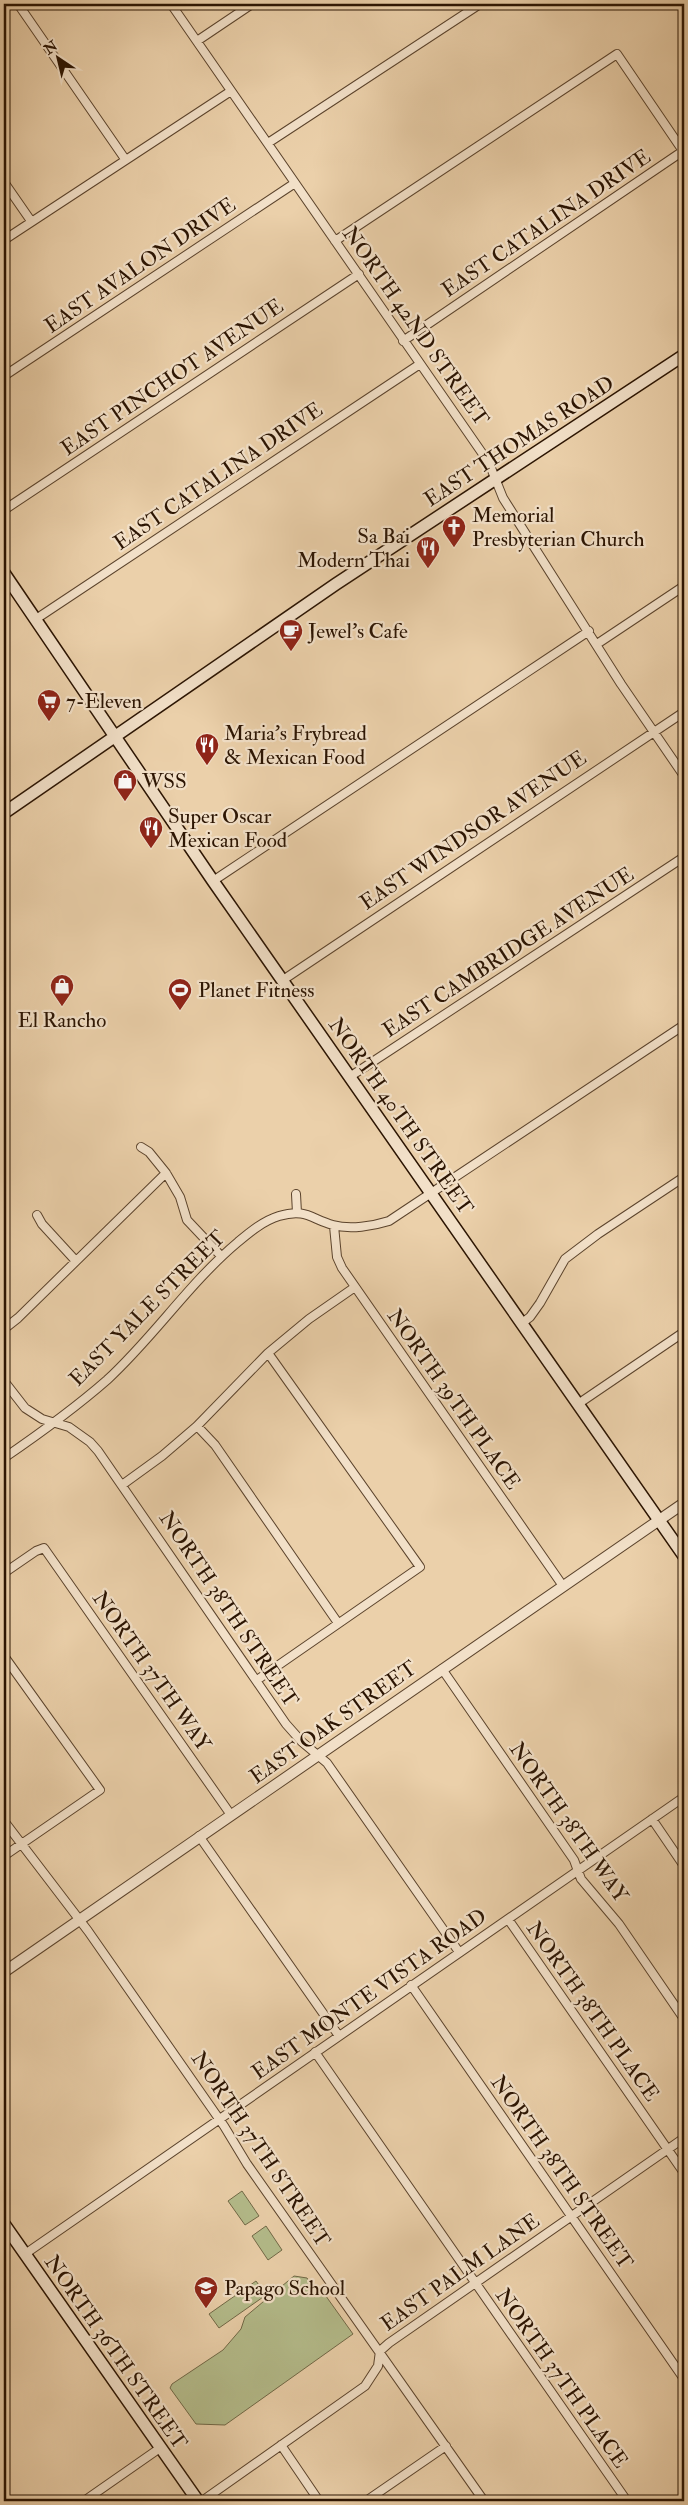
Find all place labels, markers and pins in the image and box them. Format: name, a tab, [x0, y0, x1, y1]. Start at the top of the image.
place label: Memorial Presbyterian Church	[472, 502, 644, 553]
church icon: Memorial Presbyterian Church	[441, 514, 467, 548]
place label: Sa Bai Modern Thai	[297, 523, 410, 574]
restaurant icon: Sa Bai Modern Thai	[415, 535, 441, 569]
cafe icon: Jewel's Cafe	[278, 618, 304, 652]
place label: Jewel's Cafe	[307, 618, 408, 645]
supermarket icon: 7-Eleven	[36, 688, 62, 722]
place label: 7-Eleven	[66, 688, 142, 715]
place label: Maria's Frybread & Mexican Food	[224, 720, 368, 771]
restaurant icon: Maria's Frybread & Mexican Food	[194, 732, 220, 766]
shop icon: WSS	[112, 768, 138, 802]
place label: WSS	[141, 768, 187, 795]
place label: Super Oscar Mexican Food	[168, 803, 288, 854]
restaurant icon: Super Oscar Mexican Food	[138, 815, 164, 849]
shop icon: El Rancho	[49, 973, 75, 1007]
sports icon: Planet Fitness	[167, 977, 193, 1011]
place label: Planet Fitness	[198, 977, 314, 1004]
place label: El Rancho	[18, 1007, 106, 1034]
school or university icon: Papago School	[193, 2275, 219, 2309]
place label: Papago School	[224, 2275, 346, 2302]

